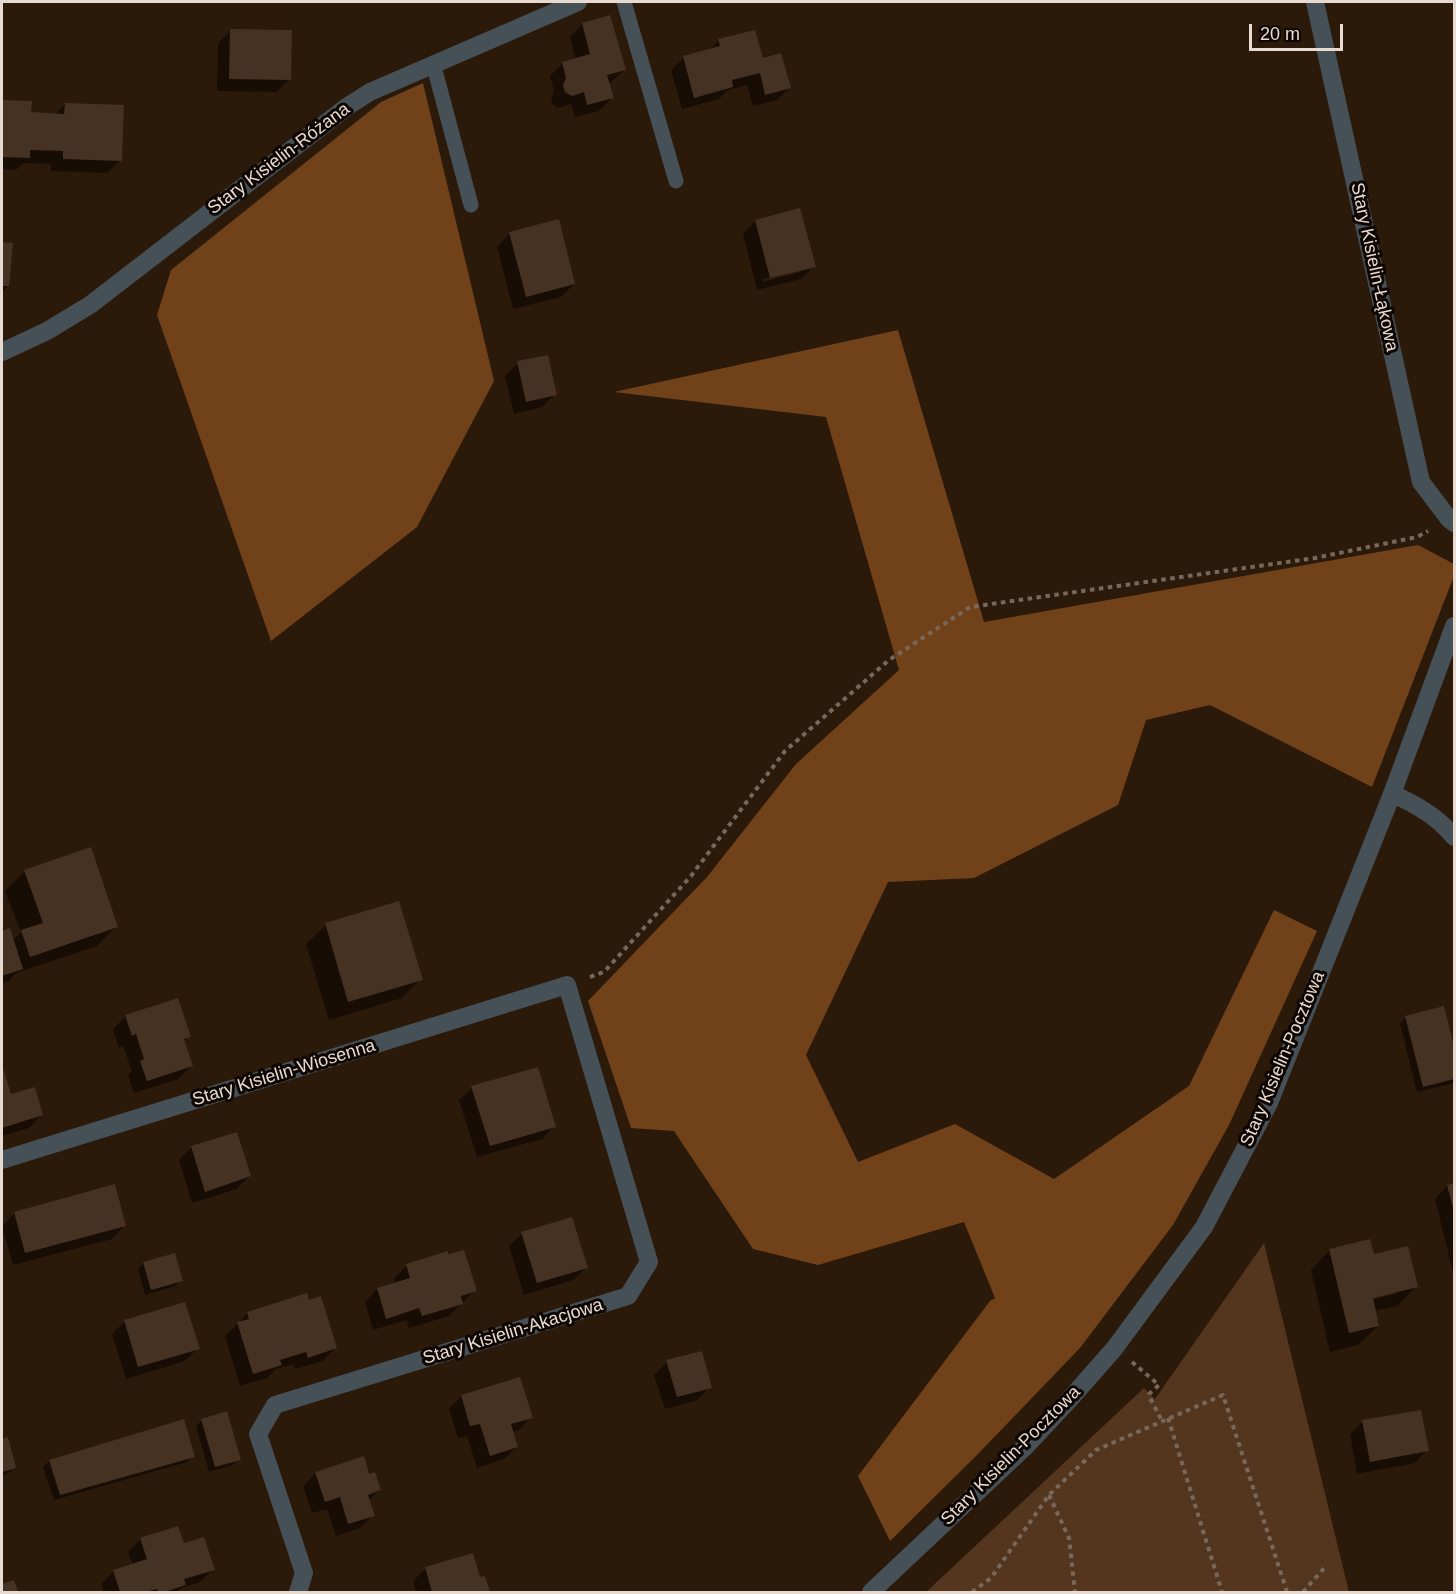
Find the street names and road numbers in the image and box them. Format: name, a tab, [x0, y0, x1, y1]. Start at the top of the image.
street label: Stary Kisielin-Różana	[204, 99, 354, 219]
street label: Stary Kisielin-Łąkowa	[1346, 181, 1402, 353]
street label: Stary Kisielin-Pocztowa	[1236, 968, 1330, 1150]
street label: Stary Kisielin-Wiosenna	[190, 1035, 378, 1111]
street label: Stary Kisielin-Akacjowa	[420, 1294, 606, 1370]
street label: Stary Kisielin-Pocztowa	[937, 1382, 1085, 1530]

